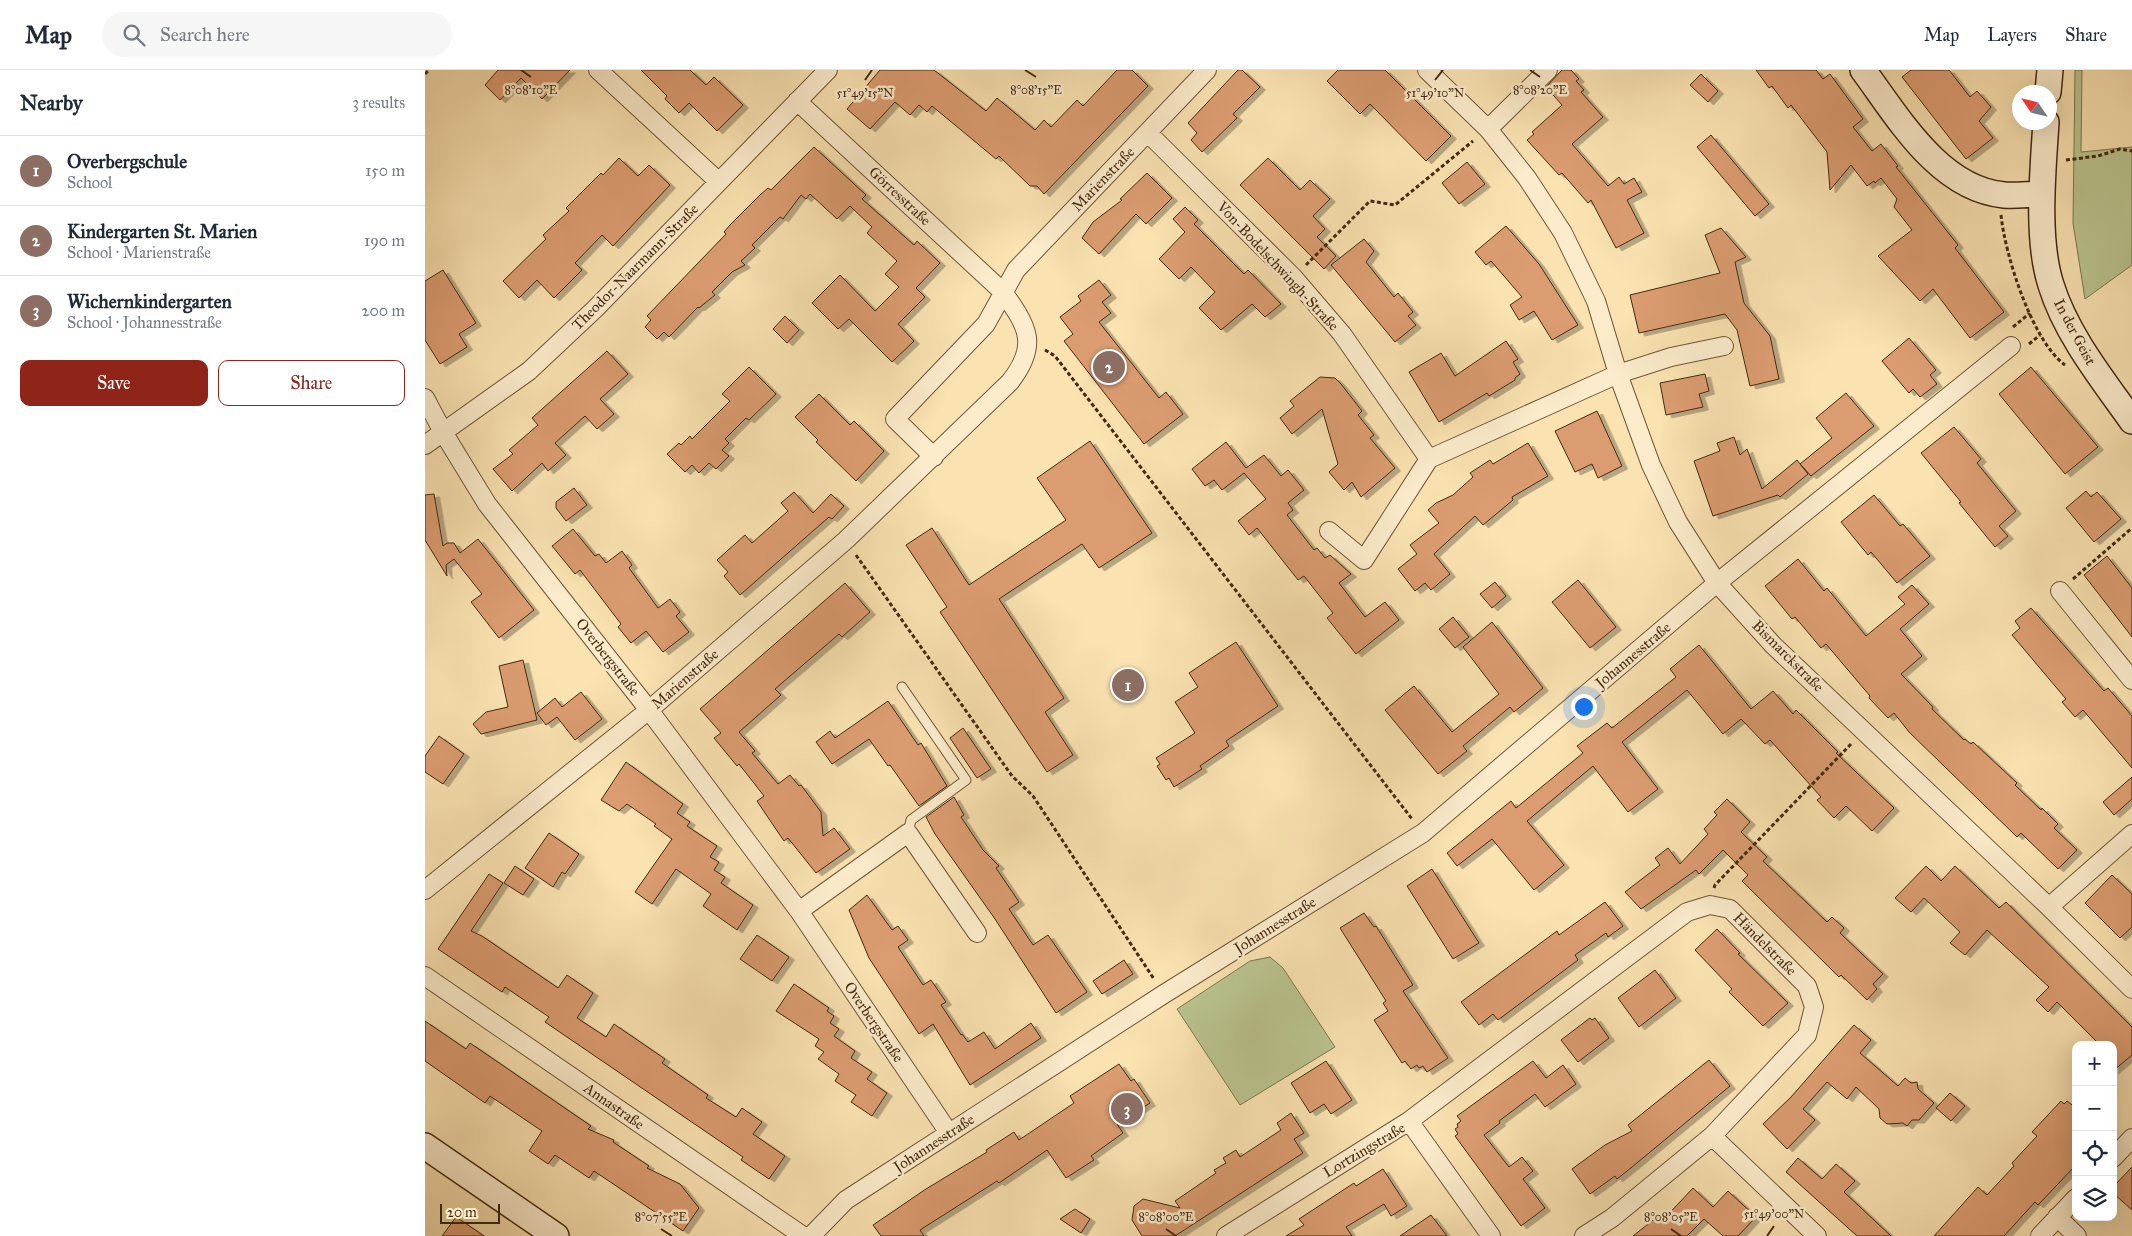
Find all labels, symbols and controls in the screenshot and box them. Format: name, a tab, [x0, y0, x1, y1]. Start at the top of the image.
search box	[102, 12, 452, 57]
text: Map	[25, 20, 72, 50]
icon: search	[120, 21, 148, 49]
text: Search here	[160, 23, 250, 46]
text: Map	[1924, 24, 1959, 46]
text: Layers	[1987, 24, 2037, 46]
text: Share	[2065, 24, 2107, 46]
text: 8°08'10"E	[505, 83, 558, 97]
text: 8°08'15"E	[1010, 83, 1062, 97]
text: 8°08'20"E	[1513, 83, 1567, 97]
north arrow	[2012, 85, 2057, 130]
text: 51°49'15"N	[837, 86, 893, 100]
text: 51°49'10"N	[1406, 86, 1464, 100]
text: Nearby	[20, 90, 83, 116]
text: 3 results	[352, 93, 405, 112]
street label: Marienstraße	[1068, 143, 1138, 215]
text: Overbergschule	[67, 150, 187, 173]
text: 1	[33, 161, 39, 180]
text: 150 m	[365, 161, 405, 180]
street label: Görresstraße	[865, 163, 935, 229]
text: School	[67, 173, 112, 192]
street label: Von-Bodelschwingh-Straße	[1213, 197, 1343, 334]
street label: Theodor-Naarmann-Straße	[568, 200, 702, 334]
text: Kindergarten St. Marien	[67, 220, 257, 243]
text: 2	[32, 231, 40, 250]
text: 190 m	[364, 231, 405, 250]
text: School · Marienstraße	[67, 243, 211, 262]
text: Wichernkindergarten	[67, 290, 232, 313]
street label: In der Geist	[2050, 296, 2100, 369]
text: 3	[33, 301, 39, 320]
text: 200 m	[362, 301, 405, 320]
text: School · Johannesstraße	[67, 313, 222, 332]
pin: 2	[1093, 348, 1125, 386]
button: Save	[20, 360, 208, 406]
button: Share	[218, 360, 405, 406]
street label: Overbergstraße	[572, 615, 644, 699]
street label: Bismarckstraße	[1748, 616, 1828, 696]
street label: Johannesstraße	[1590, 618, 1675, 694]
street label: Marienstraße	[648, 645, 722, 713]
pin: 1	[1112, 666, 1144, 704]
your location	[1571, 694, 1597, 720]
street label: Johannesstraße	[1229, 893, 1320, 959]
street label: Händelstraße	[1730, 909, 1800, 979]
street label: Overbergstraße	[840, 978, 908, 1066]
map controls	[2072, 1041, 2117, 1221]
button: +	[2072, 1041, 2117, 1086]
street label: Annastraße	[580, 1078, 648, 1133]
button: −	[2072, 1086, 2117, 1131]
pin: 3	[1111, 1090, 1143, 1128]
street label: Johannesstraße	[889, 1110, 978, 1178]
street label: Lortzingstraße	[1320, 1118, 1408, 1182]
button: locate	[2072, 1131, 2117, 1176]
button: layers	[2072, 1176, 2117, 1221]
scale bar	[440, 1201, 500, 1224]
text: 20 m	[447, 1204, 477, 1221]
text: 51°49'00"N	[1744, 1207, 1804, 1221]
text: 8°07'55"E	[635, 1210, 688, 1224]
text: 8°08'00"E	[1138, 1210, 1194, 1224]
text: 8°08'05"E	[1644, 1210, 1698, 1224]

